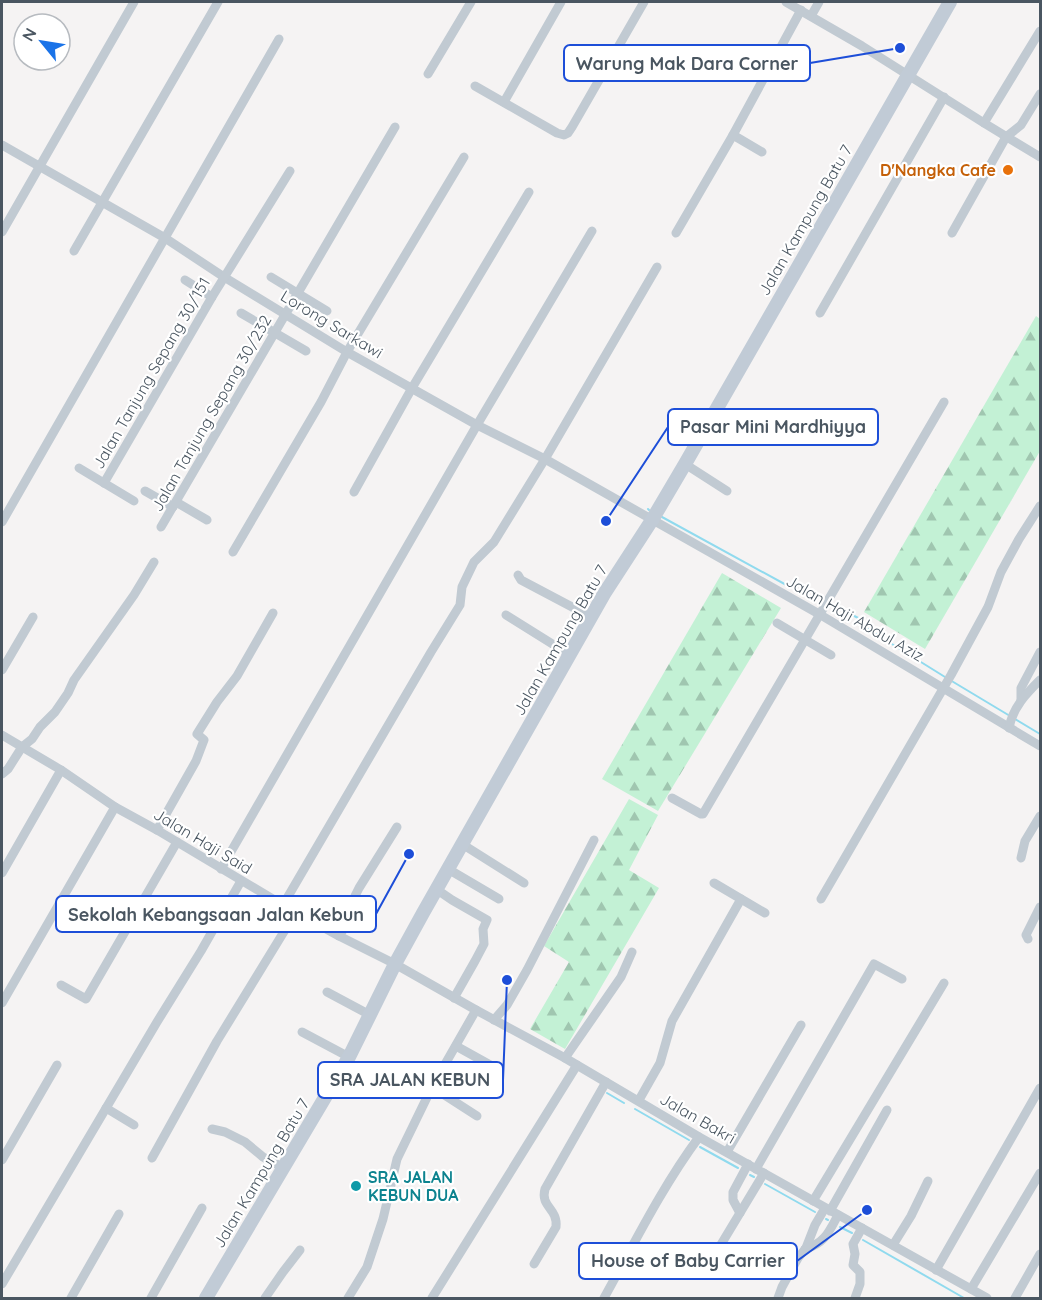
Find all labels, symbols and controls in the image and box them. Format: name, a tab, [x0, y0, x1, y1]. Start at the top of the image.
north arrow	[12, 12, 72, 72]
text: N	[17, 24, 41, 45]
callout: Warung Mak Dara Corner	[564, 45, 810, 81]
text: Warung Mak Dara Corner	[576, 52, 799, 75]
street label: Jalan Kampung Batu 7	[754, 141, 856, 299]
place label: D'Nangka Cafe	[880, 160, 996, 180]
marker: D'Nangka Cafe	[1001, 163, 1015, 177]
street label: Jalan Tanjung Sepang 30/151	[88, 274, 214, 472]
street label: Lorong Sarkawi	[277, 286, 387, 362]
street label: Jalan Tanjung Sepang 30/232	[147, 311, 276, 515]
callout: Pasar Mini Mardhiyya	[668, 409, 878, 445]
text: Pasar Mini Mardhiyya	[680, 415, 866, 438]
street label: Jalan Kampung Batu 7	[509, 561, 611, 719]
street label: Jalan Haji Abdul Aziz	[783, 570, 927, 666]
street label: Jalan Haji Said	[150, 804, 256, 878]
callout: Sekolah Kebangsaan Jalan Kebun	[56, 896, 376, 932]
text: Sekolah Kebangsaan Jalan Kebun	[68, 903, 364, 926]
callout: SRA JALAN KEBUN	[318, 1062, 503, 1098]
text: SRA JALAN KEBUN	[330, 1068, 490, 1091]
street label: Jalan Bakri	[657, 1088, 739, 1148]
street label: Jalan Kampung Batu 7	[209, 1095, 313, 1251]
place label: SRA JALAN KEBUN DUA	[368, 1167, 459, 1205]
marker: SRA JALAN KEBUN DUA	[349, 1179, 363, 1193]
callout: House of Baby Carrier	[579, 1243, 797, 1279]
text: House of Baby Carrier	[591, 1249, 785, 1272]

